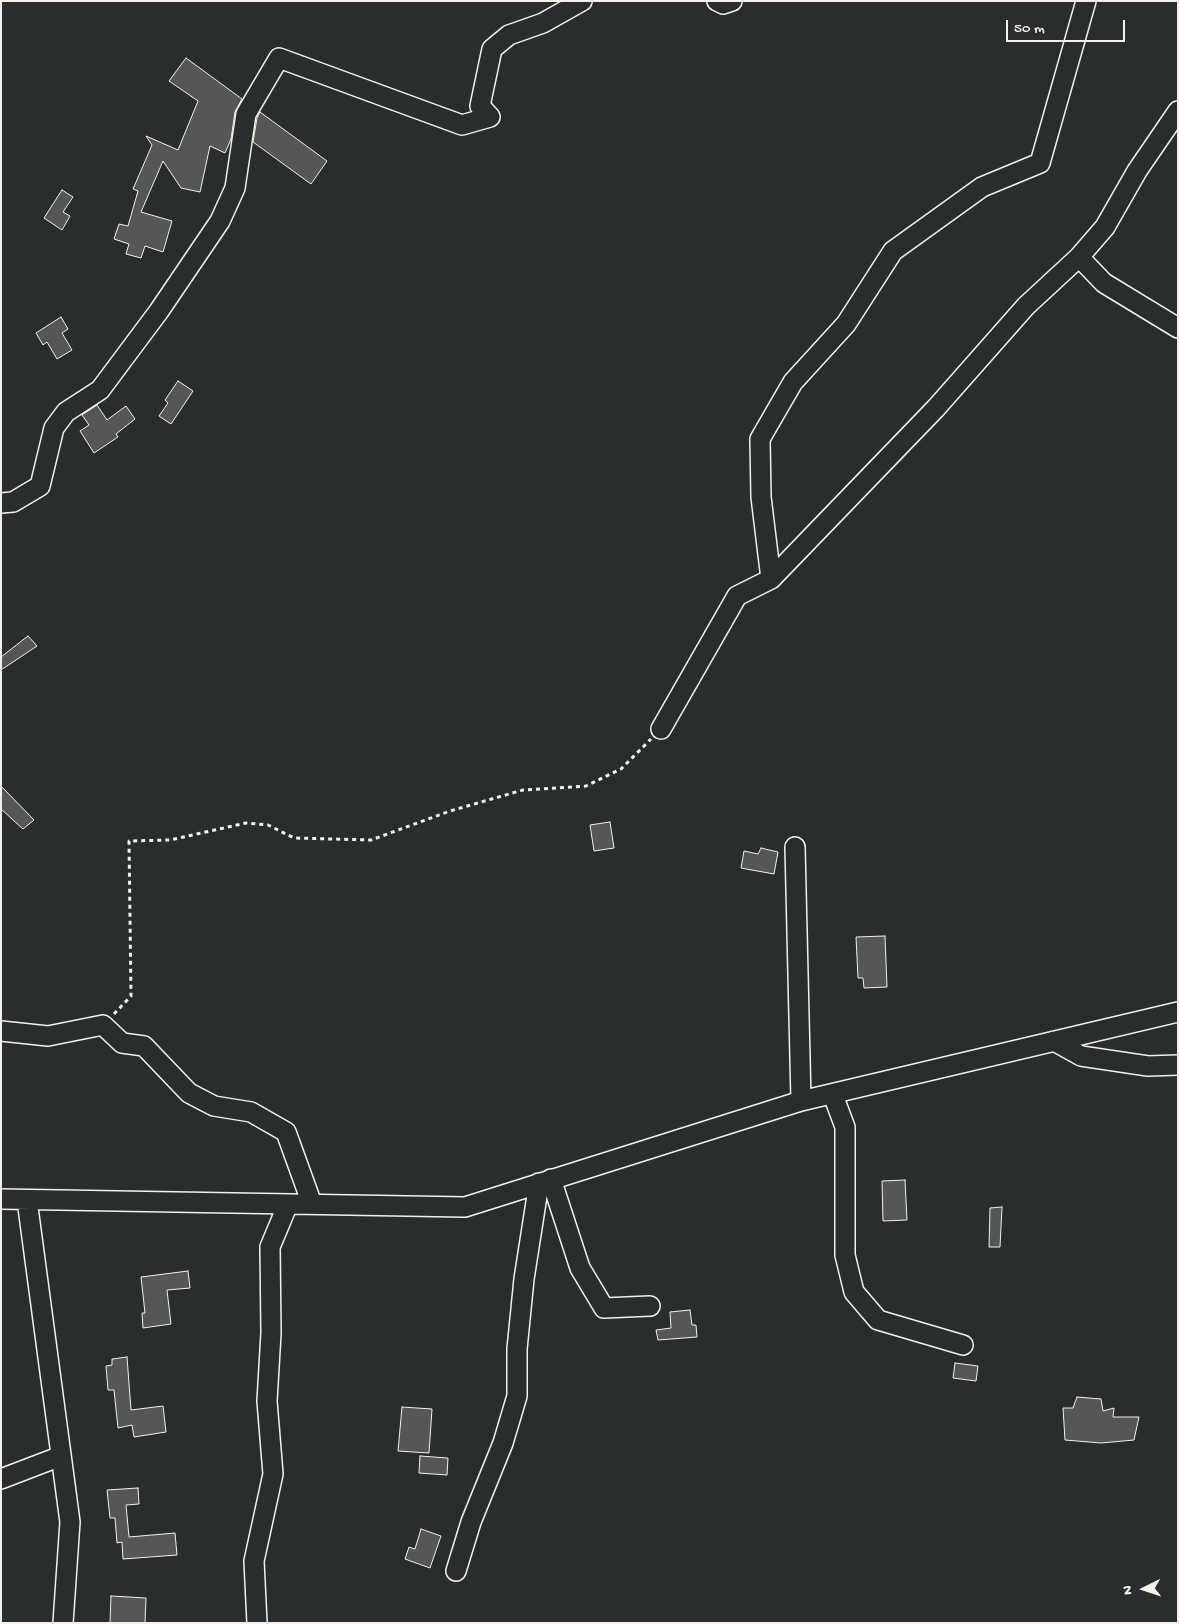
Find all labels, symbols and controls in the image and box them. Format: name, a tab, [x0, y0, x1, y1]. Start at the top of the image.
scale bar	[1009, 10, 1128, 42]
text: 50 m	[1014, 20, 1045, 38]
north arrow	[1119, 1564, 1169, 1614]
text: N	[1120, 1585, 1137, 1595]

